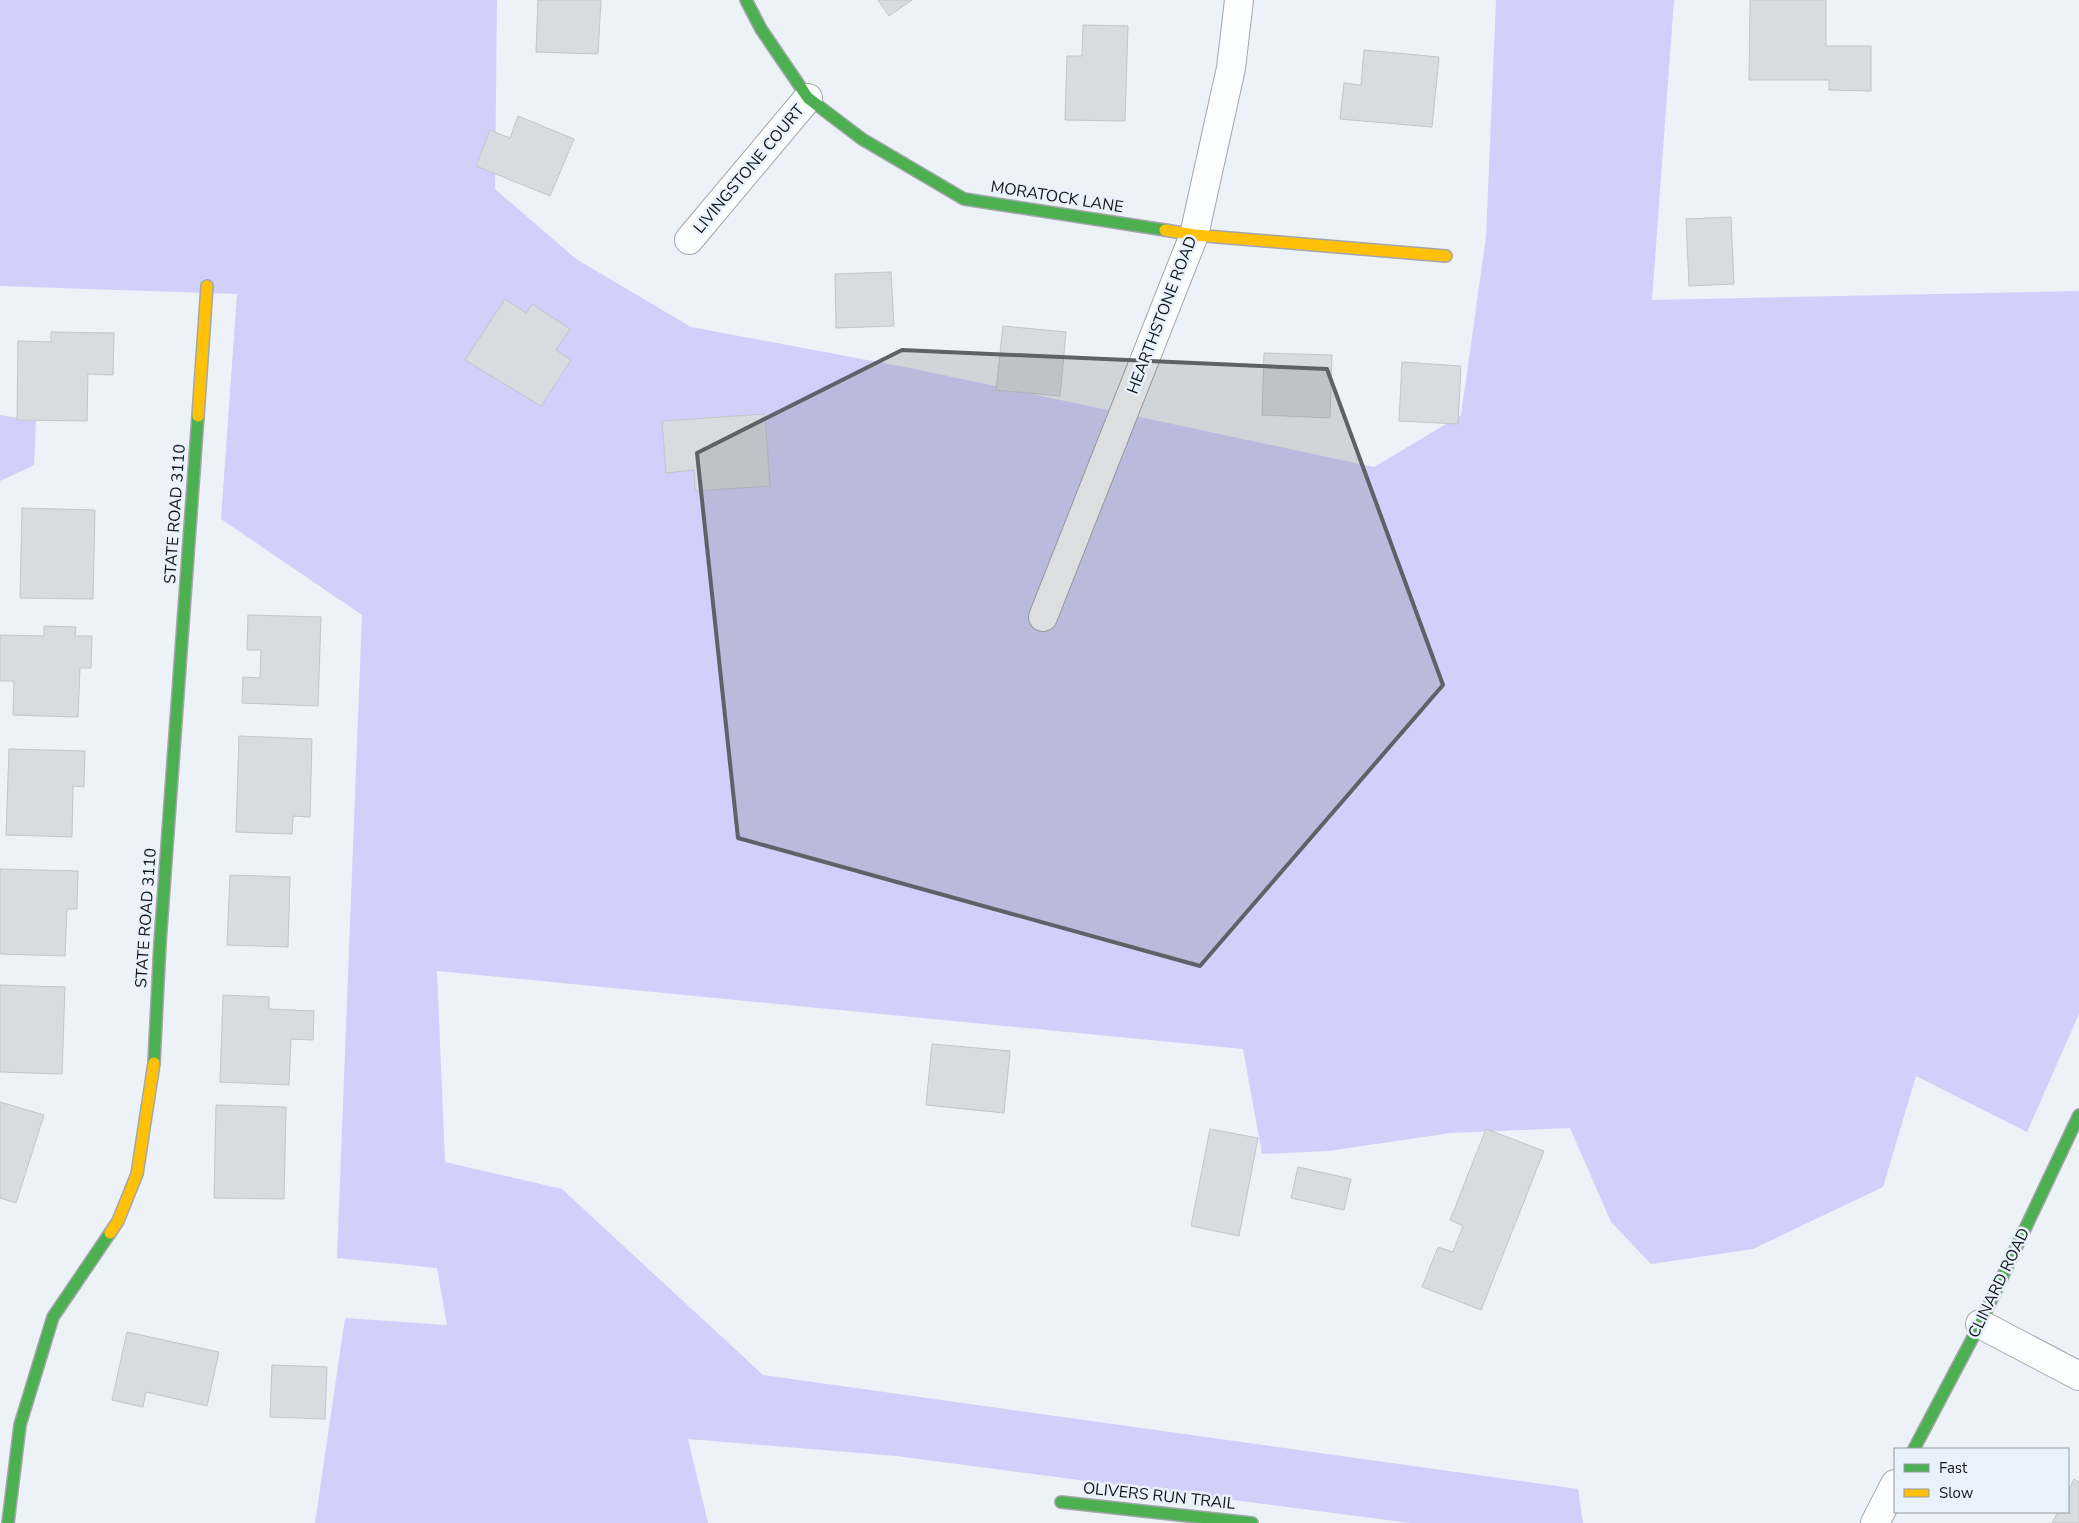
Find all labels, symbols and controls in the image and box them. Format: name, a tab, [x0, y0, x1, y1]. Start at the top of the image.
street label: LIVINGSTONE COURT	[689, 100, 810, 238]
street label: MORATOCK LANE	[989, 176, 1125, 218]
street label: HEARTHSTONE ROAD	[1122, 233, 1202, 397]
street label: STATE ROAD 3110	[159, 443, 191, 585]
street label: STATE ROAD 3110	[130, 847, 162, 989]
street label: CLINARD ROAD	[1963, 1224, 2035, 1342]
legend	[1894, 1448, 2069, 1513]
text: Fast	[1939, 1458, 1968, 1478]
street label: OLIVERS RUN TRAIL	[1082, 1477, 1237, 1515]
text: Slow	[1939, 1483, 1974, 1503]

